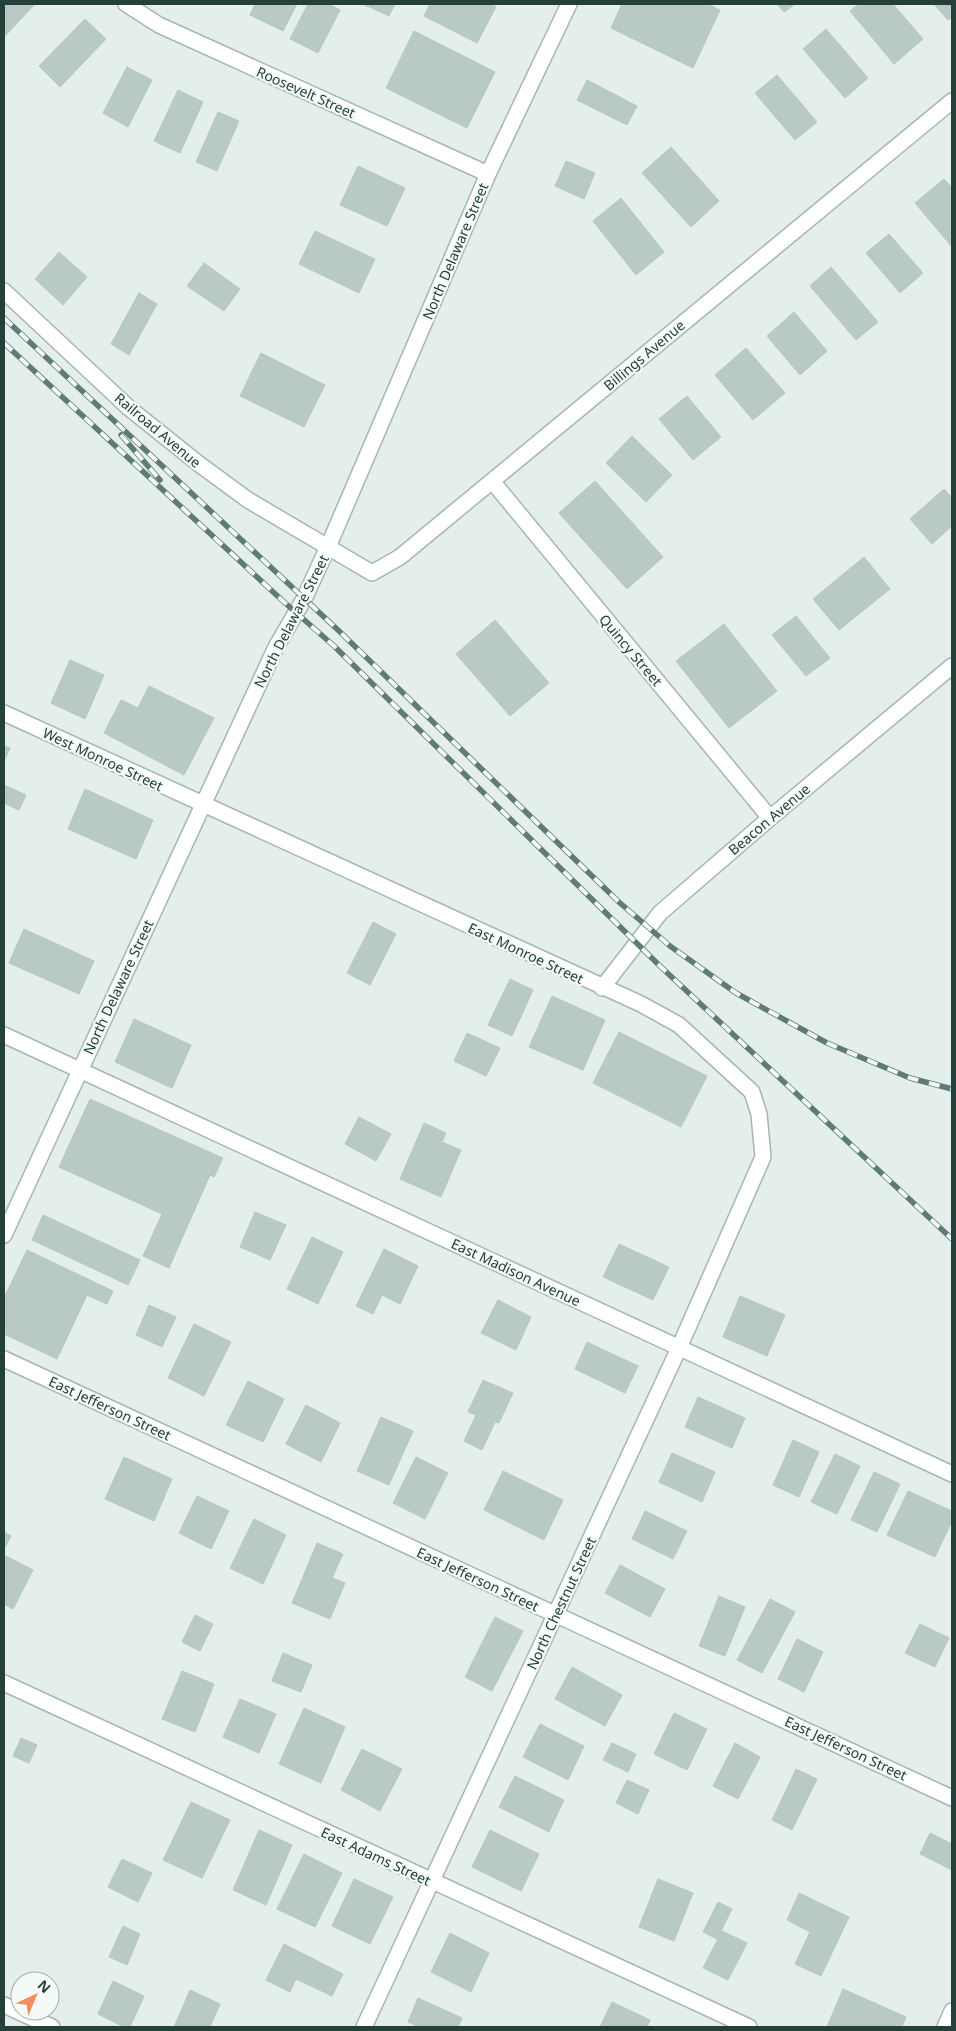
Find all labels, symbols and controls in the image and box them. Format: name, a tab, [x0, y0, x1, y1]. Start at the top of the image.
street label: Roosevelt Street	[254, 62, 358, 122]
street label: North Delaware Street	[418, 180, 492, 322]
street label: Billings Avenue	[599, 315, 689, 395]
street label: Railroad Avenue	[111, 388, 205, 472]
street label: North Delaware Street	[249, 551, 333, 691]
street label: Quincy Street	[595, 610, 667, 690]
street label: West Monroe Street	[40, 723, 166, 795]
street label: Beacon Avenue	[724, 779, 814, 859]
street label: North Delaware Street	[78, 916, 158, 1058]
street label: East Monroe Street	[465, 918, 587, 988]
street label: East Madison Avenue	[448, 1234, 584, 1310]
street label: East Jefferson Street	[46, 1371, 174, 1445]
street label: North Chestnut Street	[522, 1534, 600, 1672]
street label: East Jefferson Street	[414, 1542, 542, 1616]
street label: East Jefferson Street	[782, 1711, 910, 1785]
street label: East Adams Street	[318, 1822, 434, 1890]
north arrow	[10, 1971, 60, 2021]
text: N	[34, 1975, 55, 1997]

